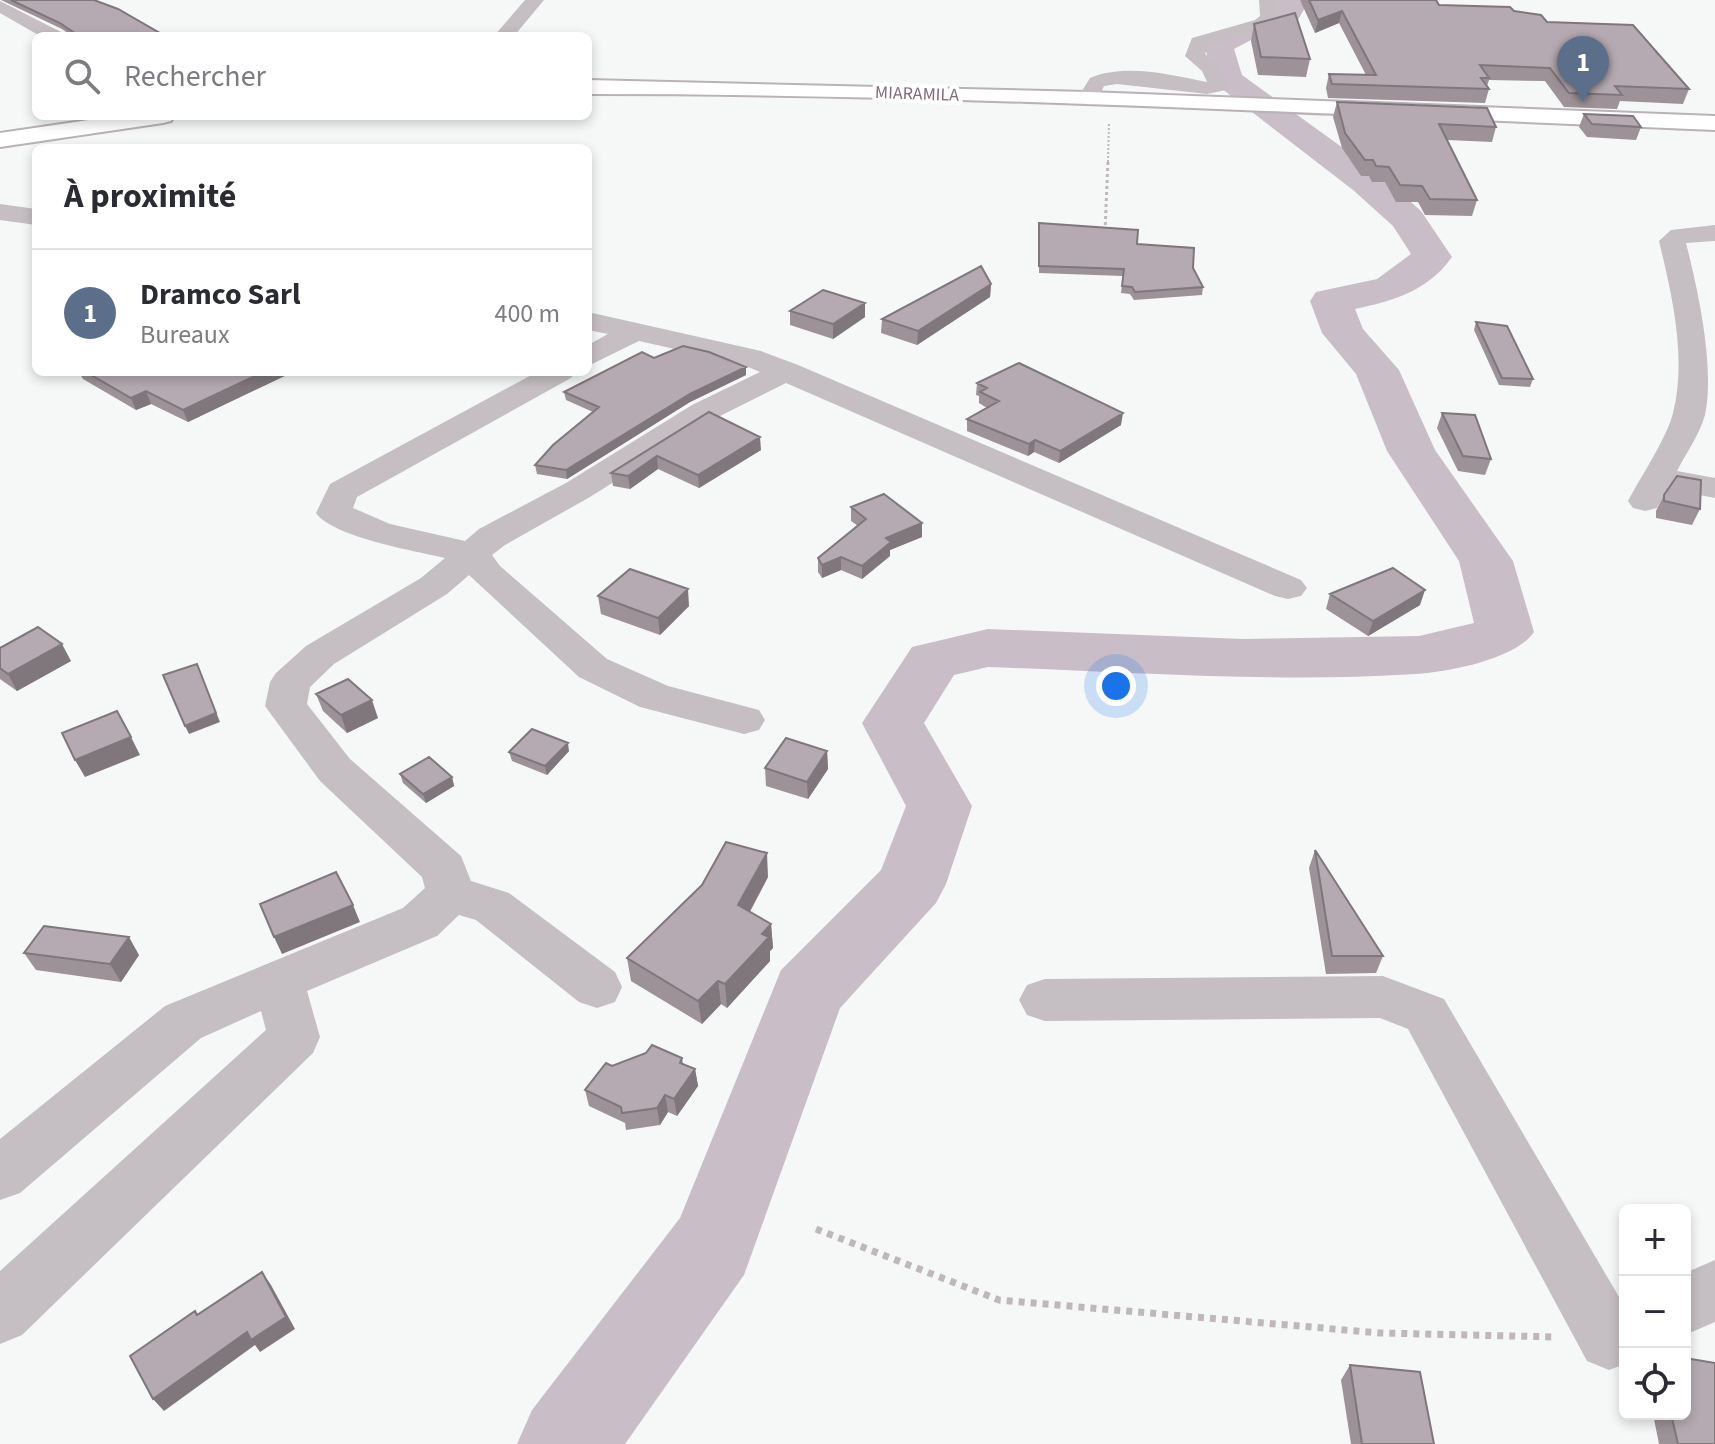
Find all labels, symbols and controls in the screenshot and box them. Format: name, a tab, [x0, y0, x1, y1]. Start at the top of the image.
search box	[32, 32, 592, 120]
pin: 1	[1557, 36, 1609, 102]
icon: search	[60, 54, 104, 98]
text: Rechercher	[124, 55, 266, 98]
street label: MIARAMILA	[875, 80, 960, 108]
text: À proximité	[64, 172, 236, 221]
text: Dramco Sarl	[140, 273, 301, 316]
text: 1	[83, 295, 97, 332]
text: 400 m	[494, 295, 560, 332]
text: Bureaux	[140, 316, 230, 353]
your location	[1096, 666, 1136, 706]
map controls	[1619, 1204, 1691, 1420]
button: +	[1619, 1204, 1691, 1276]
button: −	[1619, 1276, 1691, 1348]
button: locate	[1619, 1348, 1691, 1420]

